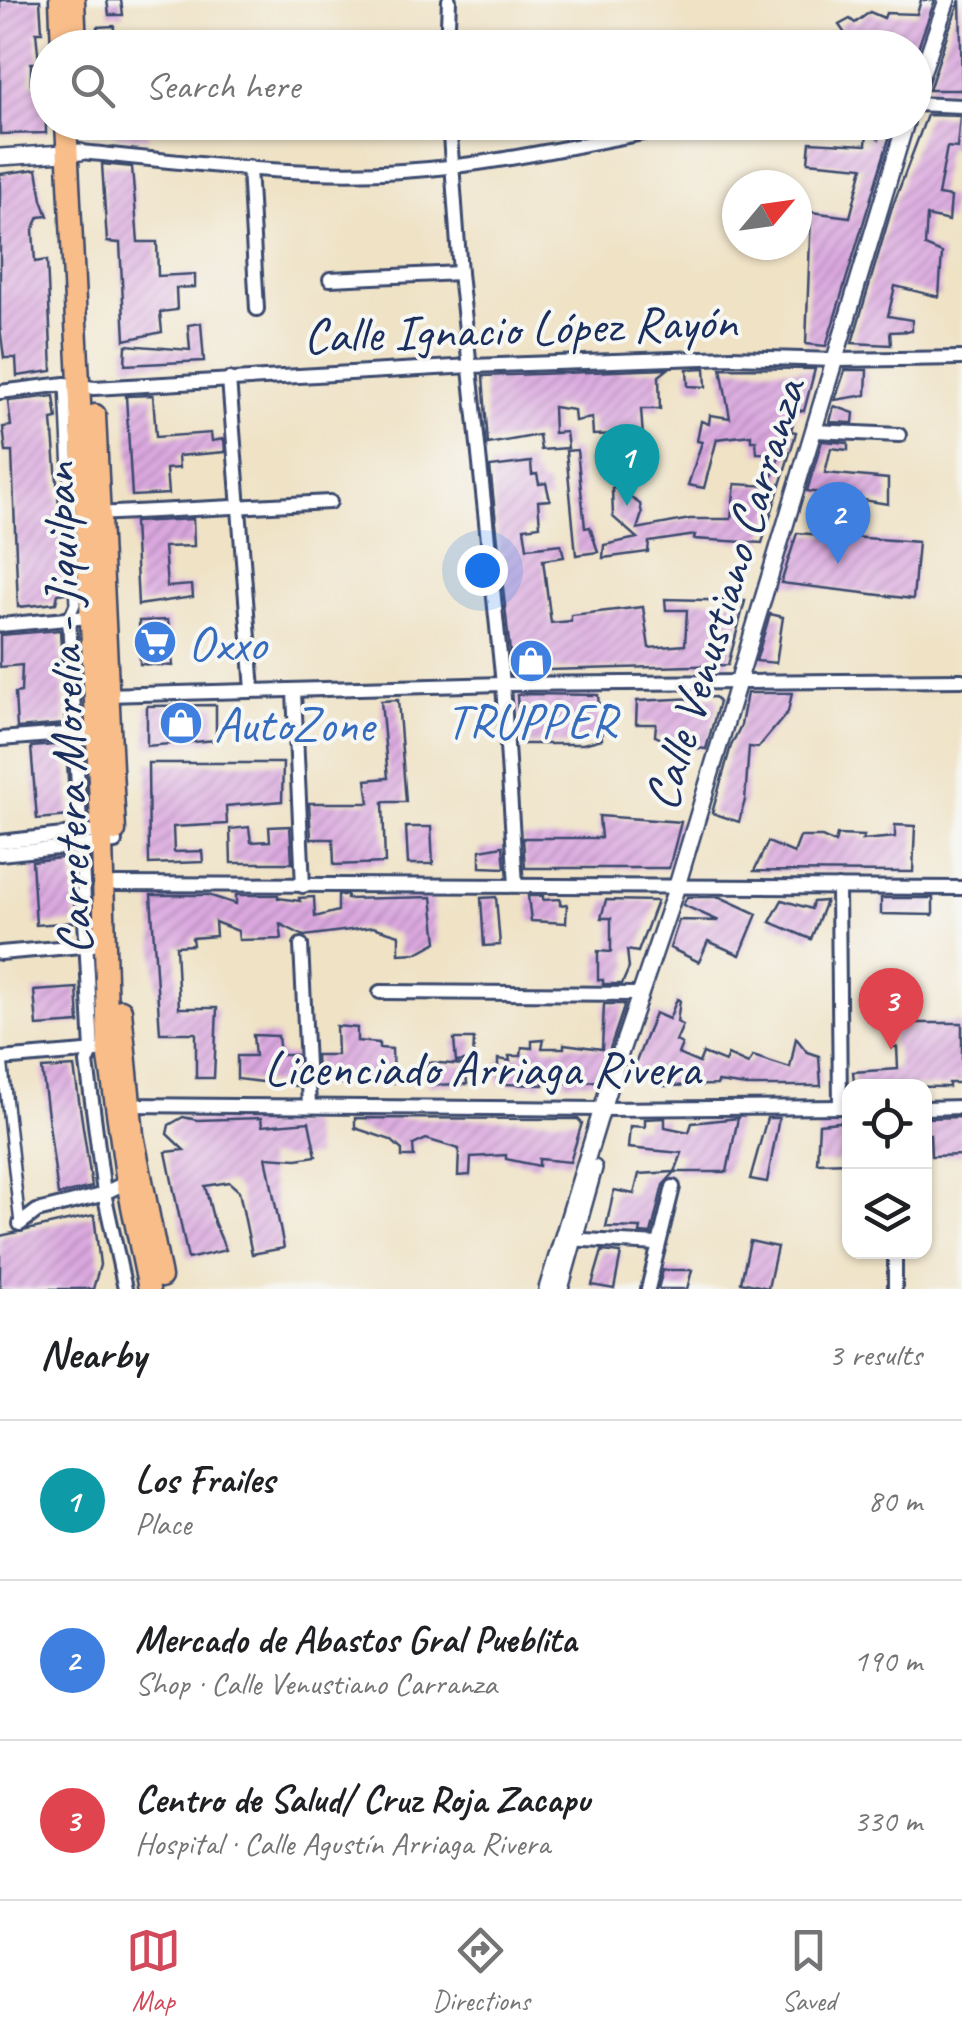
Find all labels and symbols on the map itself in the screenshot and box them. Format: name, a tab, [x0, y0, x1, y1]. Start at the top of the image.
north arrow	[722, 170, 812, 260]
street label: Calle Ignacio López Rayón	[302, 289, 739, 368]
street label: Calle Venustiano Carranza	[629, 369, 821, 817]
pin: 1	[594, 424, 660, 506]
street label: Carretera Morelia - Jiquilpan	[26, 460, 107, 956]
pin: 2	[806, 482, 870, 564]
your location	[457, 545, 508, 596]
place label: Oxxo	[188, 612, 269, 675]
supermarket icon: Oxxo	[132, 619, 178, 665]
shop icon: TRUPPER	[508, 638, 554, 684]
place label: TRUPPER	[446, 690, 621, 753]
place label: AutoZone	[214, 693, 378, 756]
shop icon: AutoZone	[158, 700, 204, 746]
pin: 3	[858, 968, 924, 1050]
street label: Licenciado Arriaga Rivera	[264, 1037, 703, 1100]

